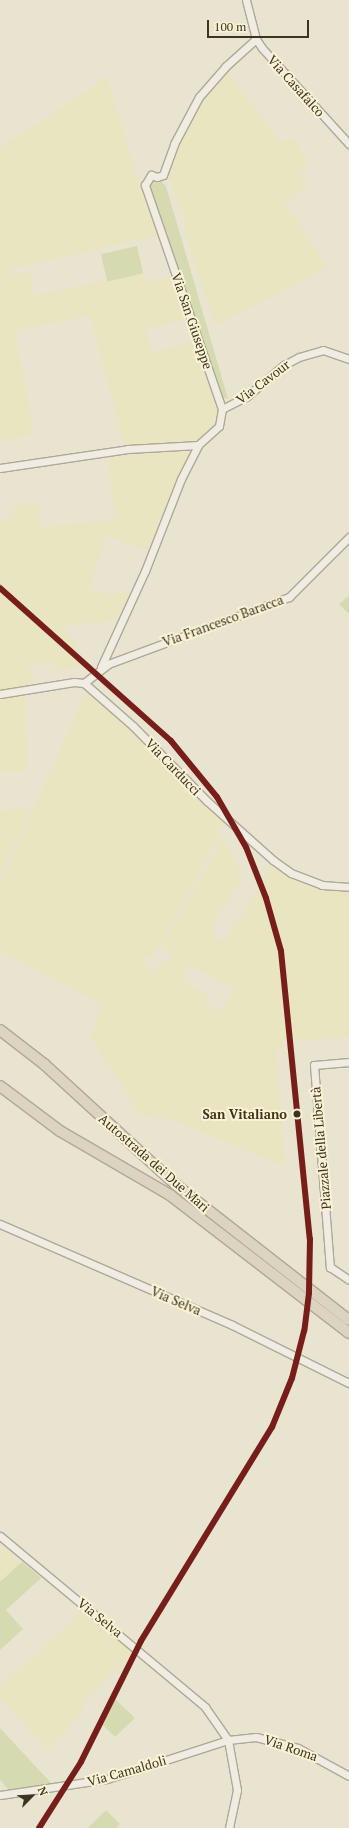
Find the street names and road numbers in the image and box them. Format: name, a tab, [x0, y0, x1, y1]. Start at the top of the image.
street label: Via Casafalco	[264, 52, 328, 120]
street label: Via San Giuseppe	[168, 271, 216, 371]
street label: Via Cavour	[233, 357, 293, 407]
street label: Via Francesco Baracca	[160, 592, 286, 650]
street label: Via Carducci	[142, 735, 204, 799]
street label: Piazzale della Libertà	[308, 1086, 334, 1210]
street label: Autostrada dei Due Mari	[96, 1111, 212, 1215]
street label: Via Selva	[149, 1283, 203, 1319]
street label: Via Selva	[74, 1595, 126, 1641]
street label: Via Roma	[262, 1732, 320, 1764]
street label: Via Camaldoli	[86, 1752, 168, 1790]

